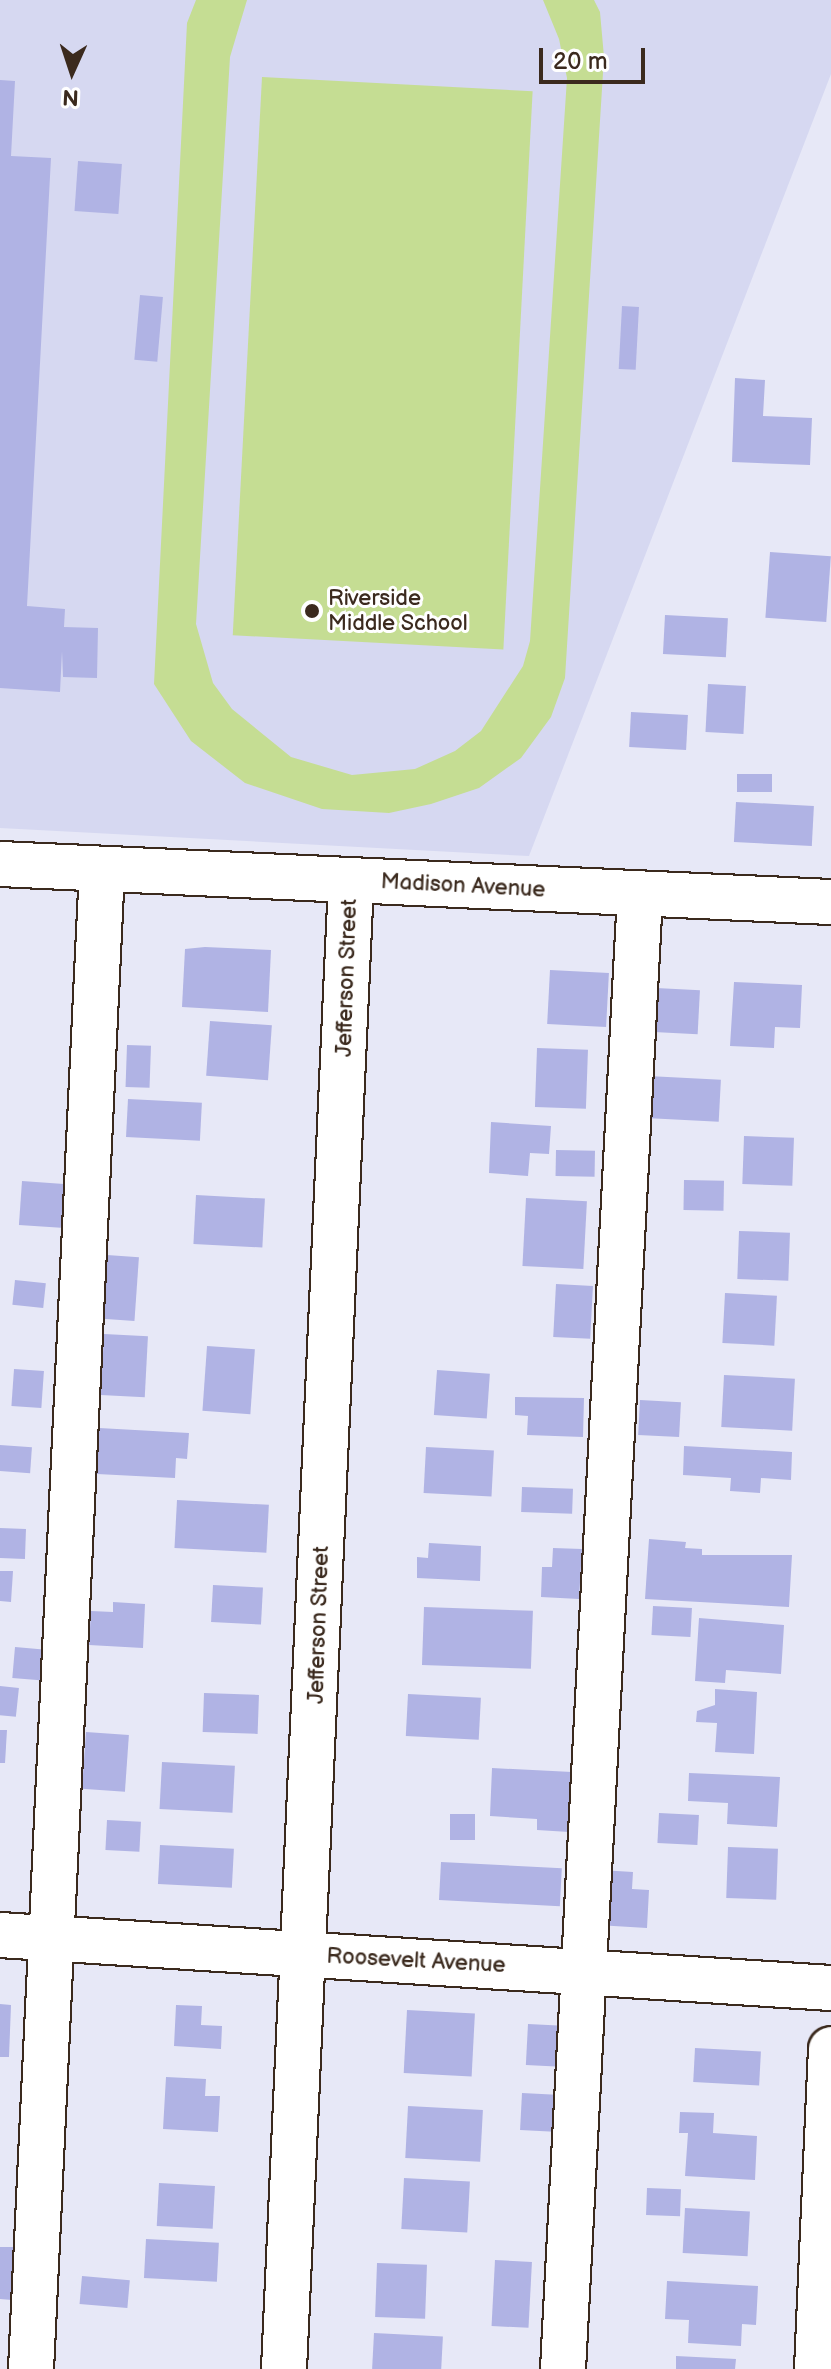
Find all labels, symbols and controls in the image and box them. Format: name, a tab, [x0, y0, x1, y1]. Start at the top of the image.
north arrow	[32, 32, 112, 112]
scale bar	[543, 32, 649, 82]
text: 20 m	[553, 47, 608, 76]
text: N	[62, 83, 80, 110]
place label: Riverside Middle School	[328, 585, 468, 636]
marker: Riverside Middle School	[303, 602, 321, 620]
street label: Madison Avenue	[380, 869, 546, 903]
street label: Jefferson Street	[331, 898, 363, 1058]
street label: Jefferson Street	[303, 1545, 335, 1705]
street label: Roosevelt Avenue	[326, 1943, 506, 1979]

